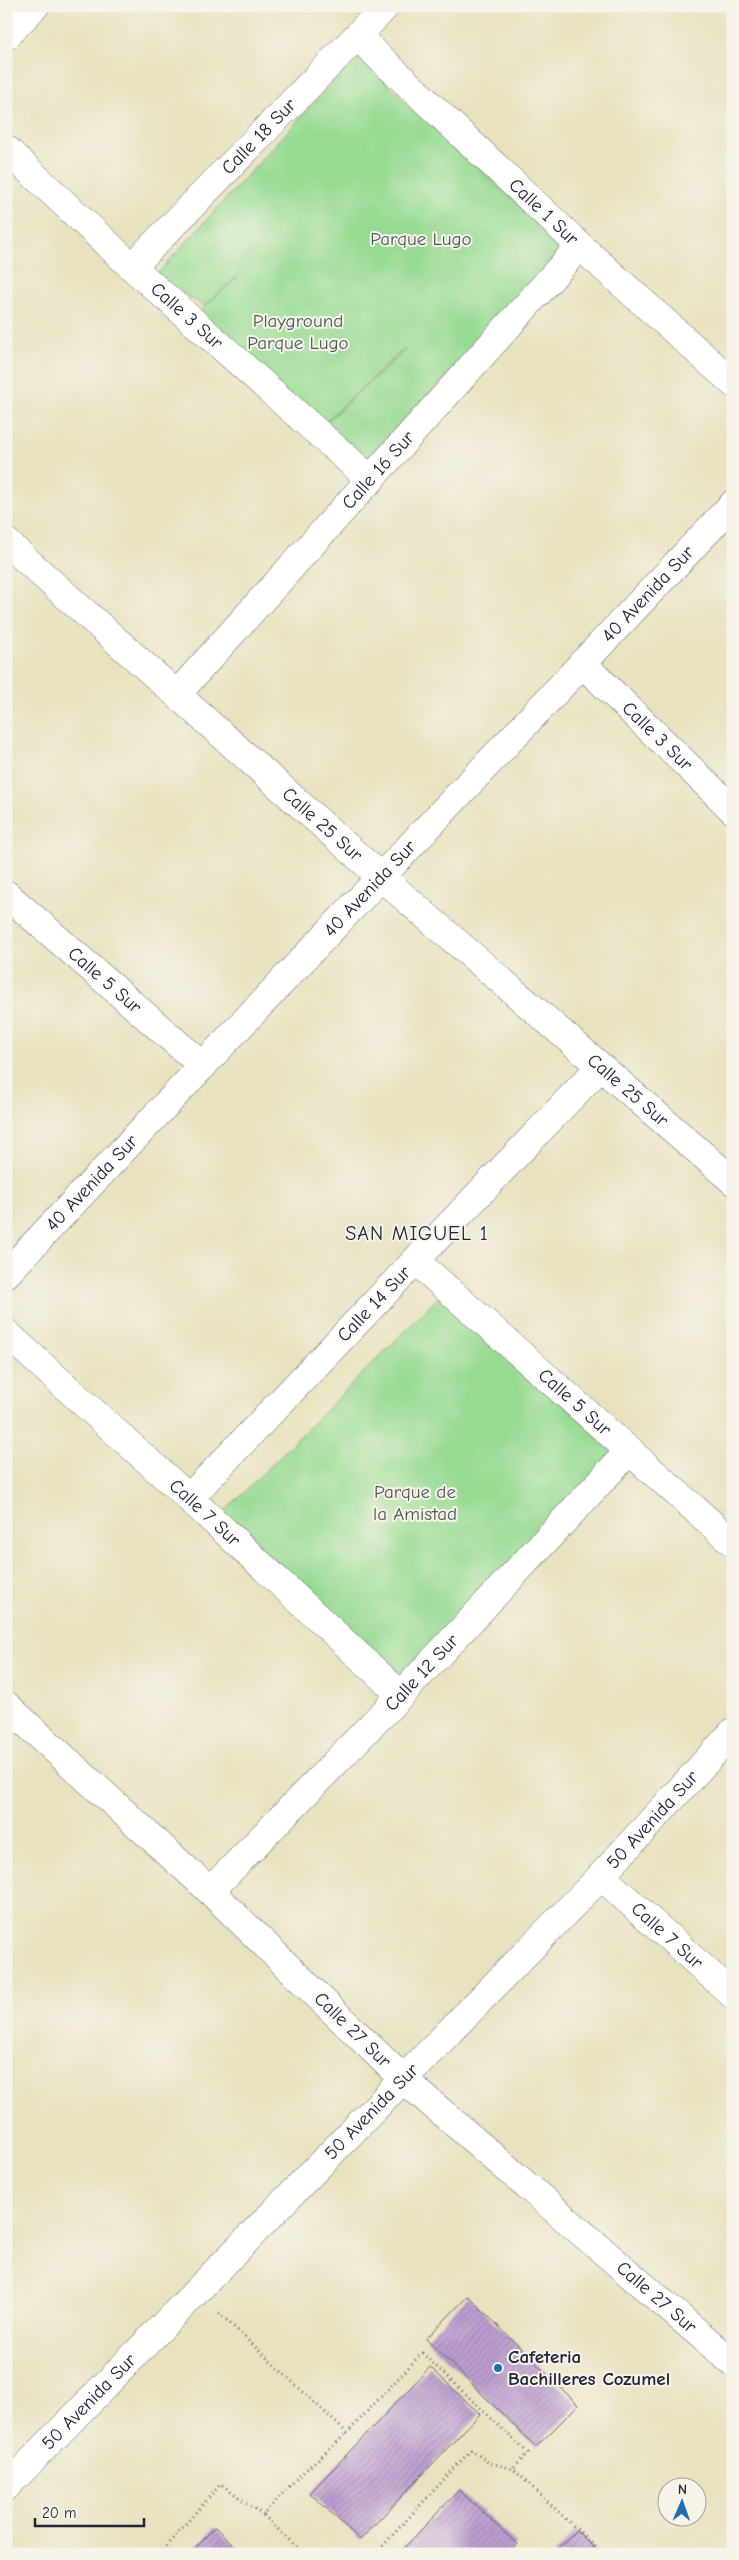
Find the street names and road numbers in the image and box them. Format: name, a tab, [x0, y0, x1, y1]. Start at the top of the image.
street label: Calle 18 Sur	[217, 94, 301, 179]
street label: Calle 1 Sur	[504, 174, 583, 250]
street label: Calle 3 Sur	[146, 278, 228, 354]
street label: Calle 16 Sur	[337, 426, 419, 514]
street label: 40 Avenida Sur	[597, 541, 699, 647]
street label: Calle 3 Sur	[618, 697, 697, 776]
street label: Calle 25 Sur	[278, 783, 367, 866]
street label: 40 Avenida Sur	[319, 836, 421, 941]
street label: Calle 5 Sur	[63, 942, 146, 1018]
street label: Calle 25 Sur	[583, 1049, 673, 1132]
street label: 40 Avenida Sur	[41, 1130, 143, 1236]
street label: Calle 14 Sur	[333, 1261, 416, 1347]
street label: Calle 5 Sur	[534, 1364, 616, 1441]
street label: Calle 7 Sur	[165, 1475, 245, 1551]
street label: Calle 12 Sur	[380, 1629, 463, 1716]
street label: 50 Avenida Sur	[602, 1766, 703, 1873]
street label: Calle 7 Sur	[627, 1898, 708, 1974]
street label: Calle 27 Sur	[309, 1987, 396, 2072]
street label: 50 Avenida Sur	[320, 2059, 423, 2164]
street label: Calle 27 Sur	[612, 2257, 701, 2338]
street label: 50 Avenida Sur	[37, 2349, 141, 2454]

